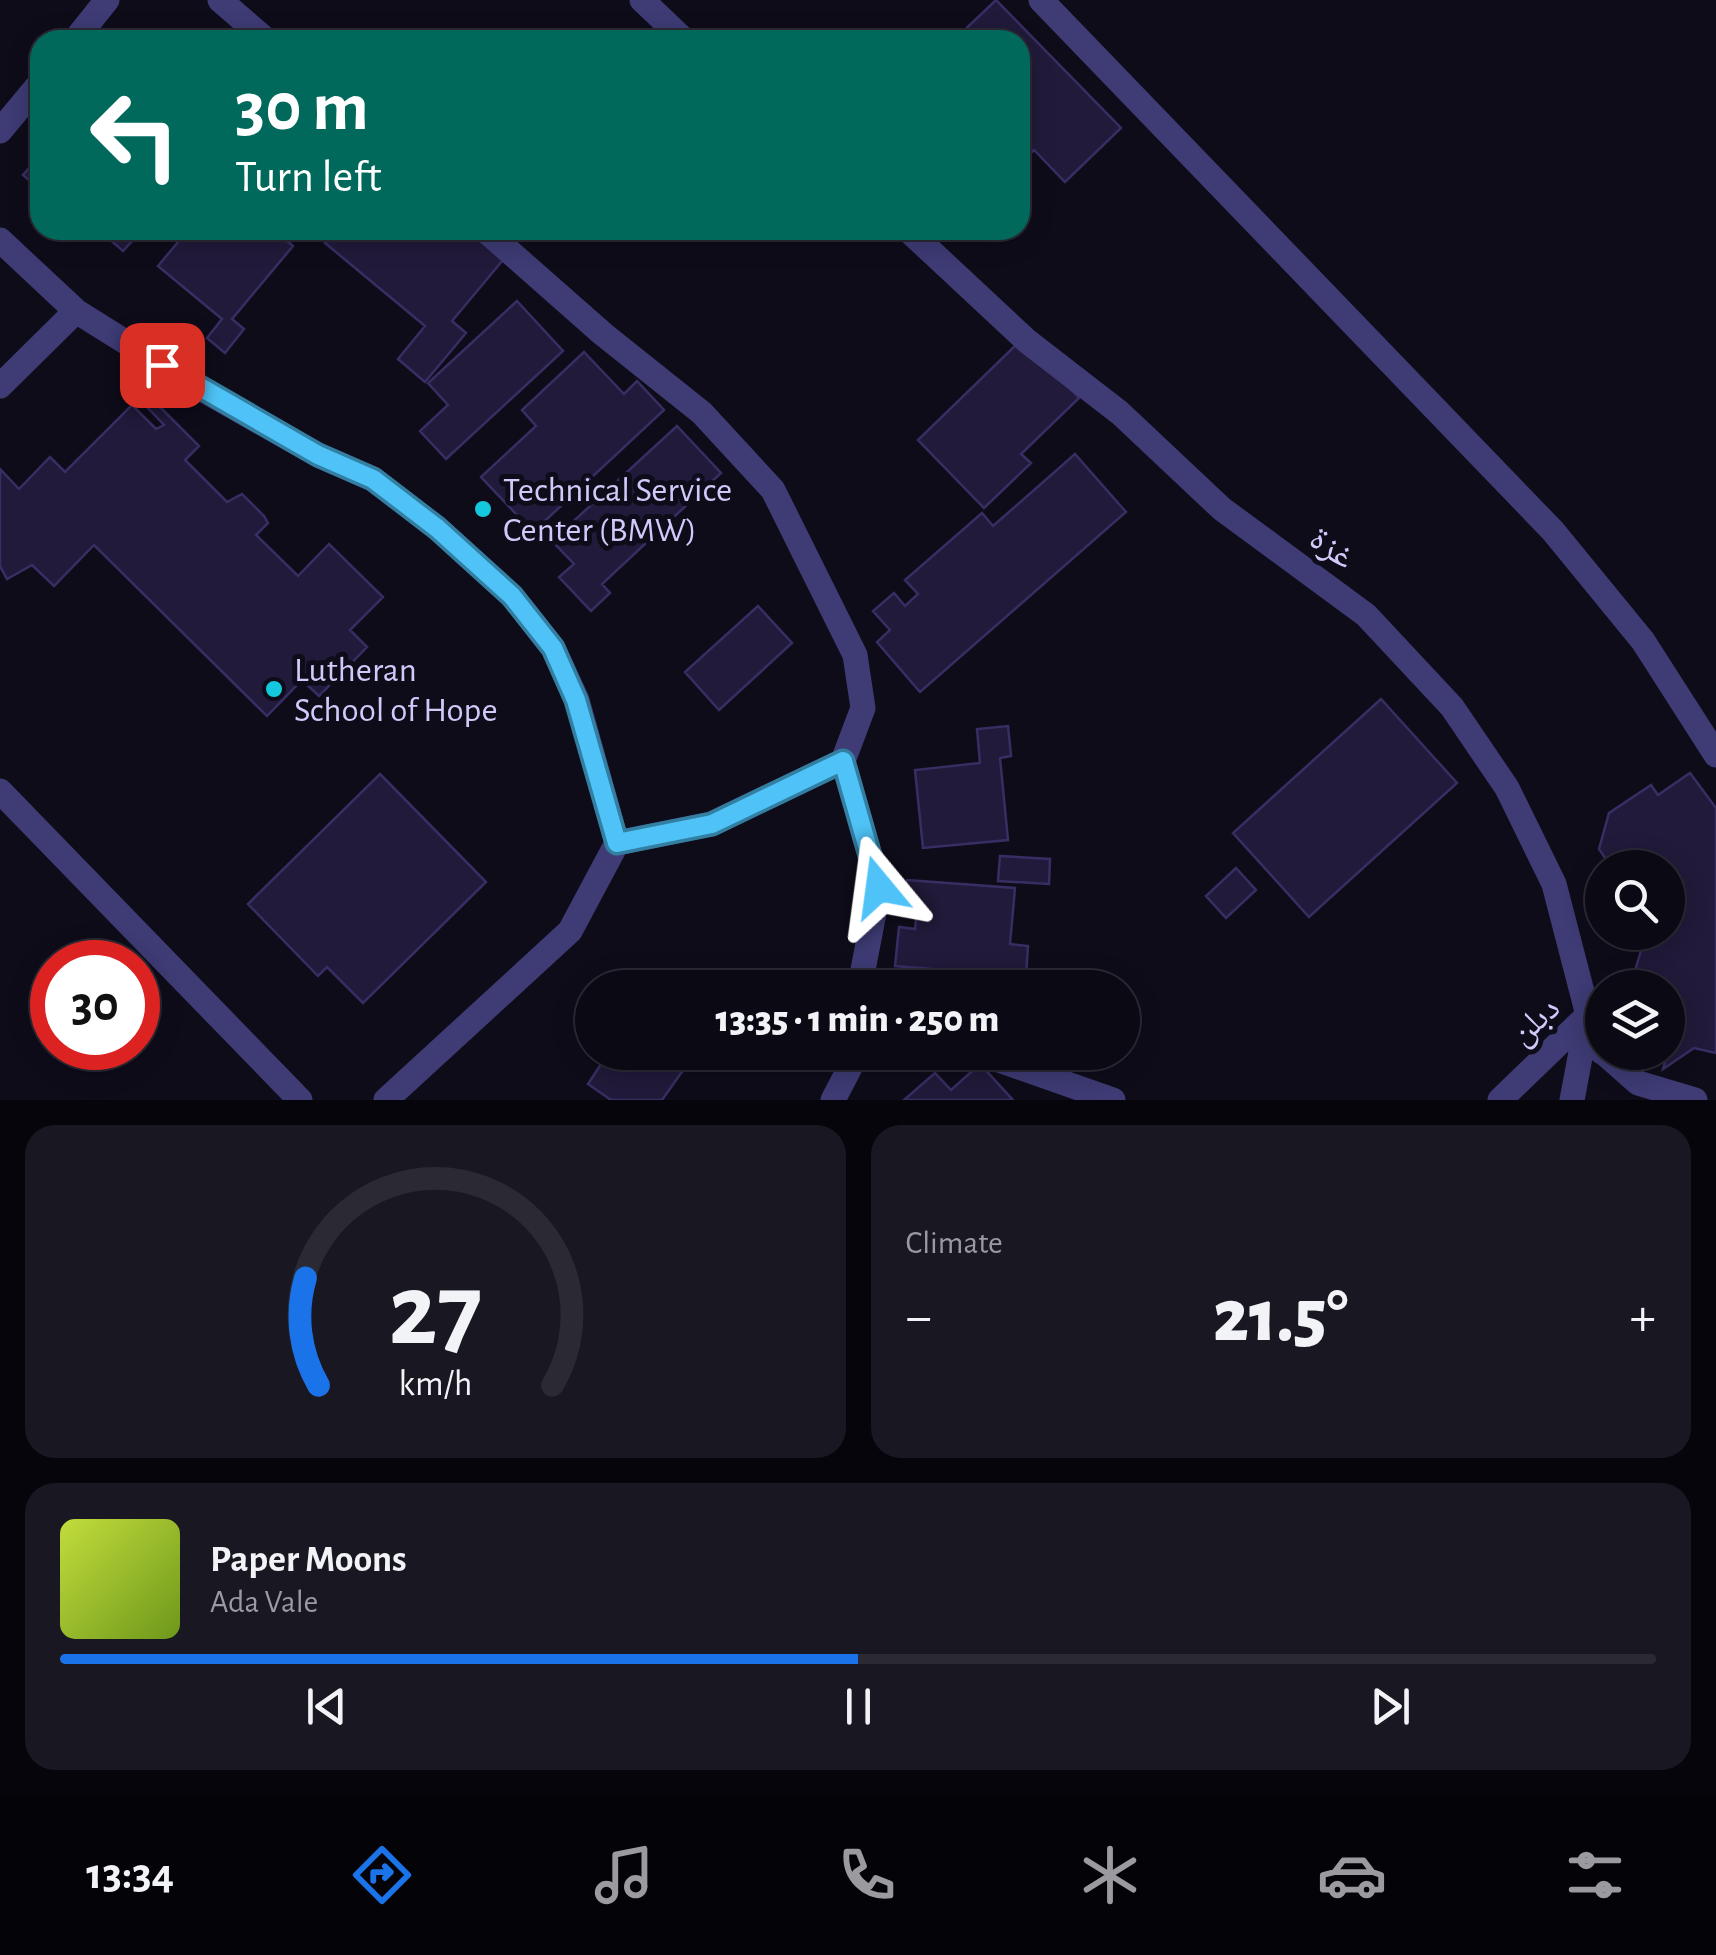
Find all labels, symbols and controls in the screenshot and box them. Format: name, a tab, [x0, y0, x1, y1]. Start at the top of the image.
icon: left	[70, 70, 200, 200]
text: 30 m	[235, 73, 369, 143]
text: Turn left	[235, 155, 382, 200]
pin	[120, 323, 205, 408]
icon: arrive	[135, 338, 190, 393]
place label: Technical Service Center (BMW)	[503, 473, 732, 548]
marker: Technical Service Center (BMW)	[472, 498, 494, 520]
street label: غزة	[1303, 521, 1361, 576]
place label: Lutheran School of Hope	[294, 653, 498, 728]
marker: Lutheran School of Hope	[263, 678, 285, 700]
position arrow	[827, 835, 931, 939]
map controls	[1585, 850, 1685, 1070]
button: search	[1585, 850, 1685, 950]
speed limit sign: 30	[30, 940, 160, 1070]
button: layers	[1585, 970, 1685, 1070]
street label: دبلن	[1504, 990, 1568, 1053]
text: 13:35 · 1 min · 250 m	[716, 1001, 999, 1039]
text: Climate	[906, 1227, 1003, 1259]
text: 27	[388, 1260, 482, 1364]
text: 21.5°	[1213, 1280, 1348, 1355]
text: −	[906, 1290, 932, 1345]
text: +	[1630, 1290, 1656, 1345]
text: km/h	[398, 1366, 472, 1402]
text: Paper Moons	[210, 1541, 407, 1579]
text: Ada Vale	[210, 1586, 318, 1618]
icon: previous	[299, 1679, 354, 1734]
icon: pause	[831, 1679, 886, 1734]
icon: next	[1363, 1679, 1418, 1734]
icon: directions	[347, 1840, 417, 1910]
icon: music	[589, 1840, 659, 1910]
icon: phone	[832, 1840, 902, 1910]
icon: climate	[1075, 1840, 1145, 1910]
icon: car	[1317, 1840, 1387, 1910]
icon: filters	[1560, 1840, 1630, 1910]
text: 13:34	[86, 1852, 174, 1897]

